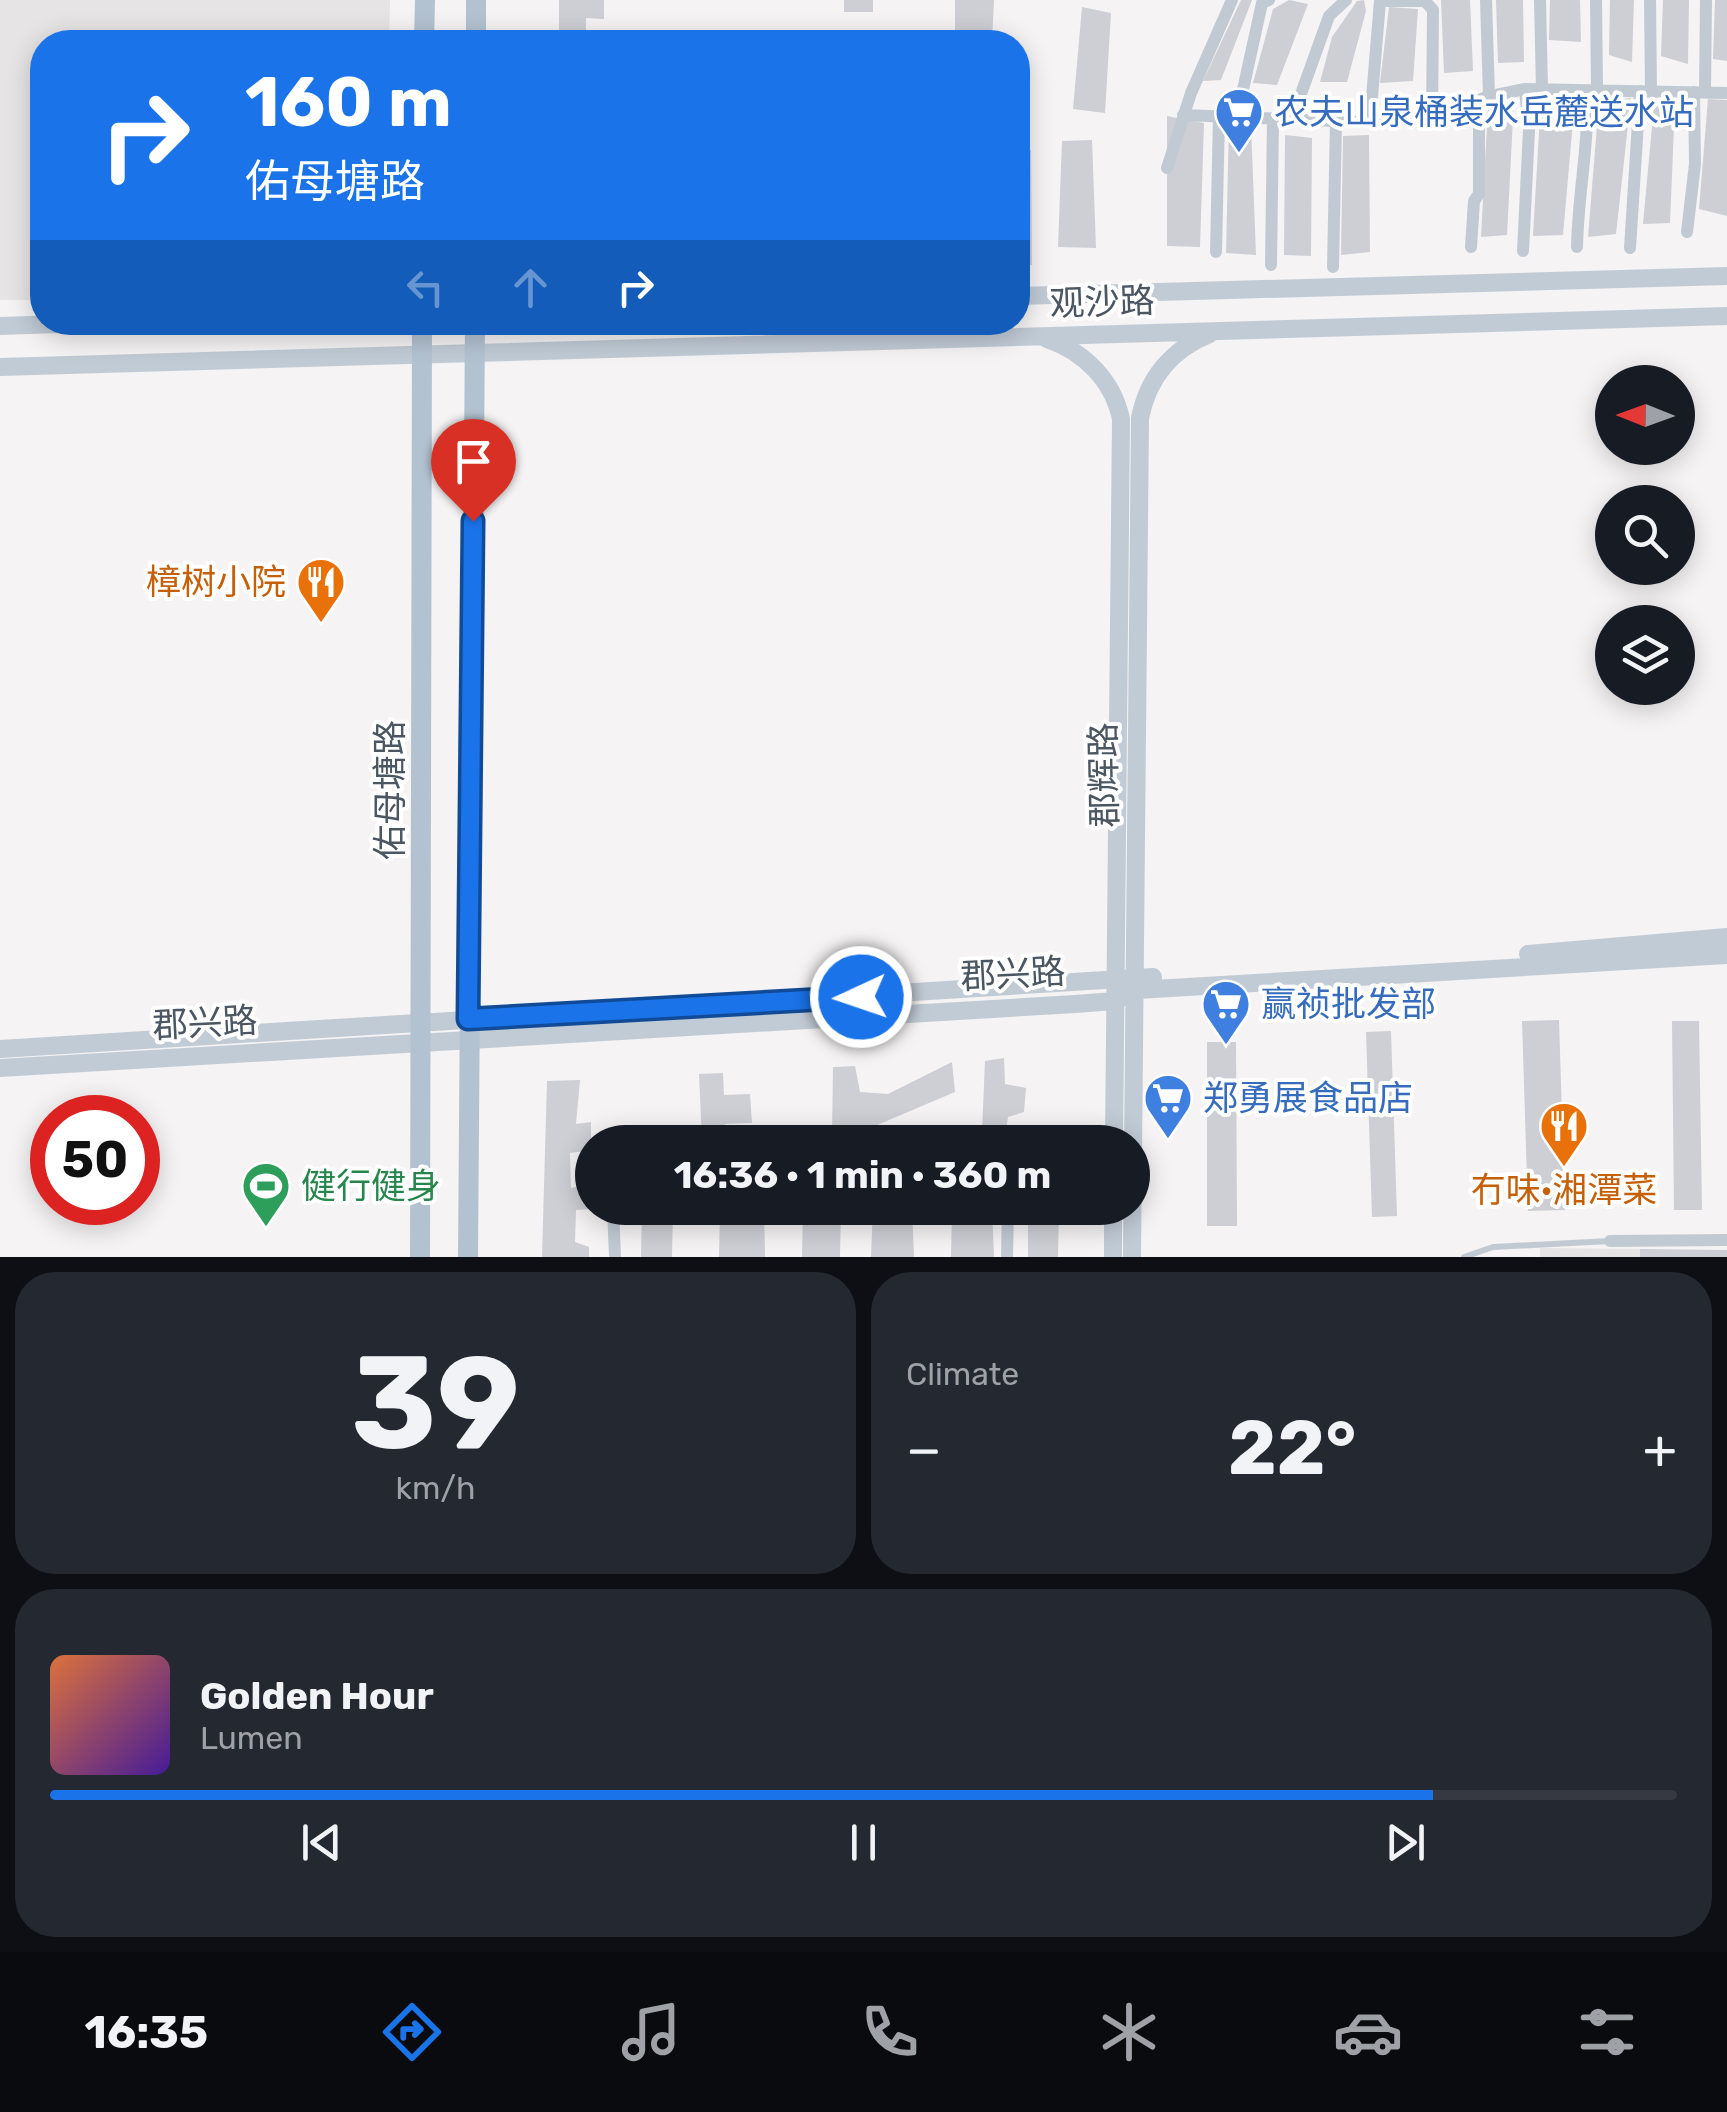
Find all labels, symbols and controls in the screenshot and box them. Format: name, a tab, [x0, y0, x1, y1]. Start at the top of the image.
text: 160 m	[245, 61, 452, 144]
icon: right	[80, 70, 210, 200]
supermarket icon: 农夫山泉桶装水岳麓送水站	[1213, 86, 1265, 154]
place label: 农夫山泉桶装水岳麓送水站	[1274, 91, 1694, 133]
text: 佑母塘路	[245, 155, 425, 208]
icon: left	[398, 260, 453, 315]
icon: ahead	[503, 260, 558, 315]
icon: right	[608, 260, 663, 315]
street label: 观沙路	[1049, 279, 1155, 325]
north arrow	[1595, 365, 1695, 465]
map controls	[1595, 365, 1695, 705]
pin	[431, 419, 516, 522]
icon: arrive	[446, 434, 501, 489]
button: search	[1595, 485, 1695, 585]
restaurant icon: 樟树小院	[295, 556, 347, 624]
place label: 樟树小院	[146, 561, 286, 603]
button: layers	[1595, 605, 1695, 705]
street label: 佑母塘路	[369, 720, 411, 860]
street label: 郡辉路	[1082, 722, 1126, 828]
position arrow	[809, 945, 913, 1049]
street label: 郡兴路	[959, 950, 1067, 998]
supermarket icon: 赢祯批发部	[1200, 978, 1252, 1046]
place label: 赢祯批发部	[1261, 983, 1436, 1025]
street label: 郡兴路	[151, 999, 259, 1047]
supermarket icon: 郑勇展食品店	[1142, 1072, 1194, 1140]
place label: 郑勇展食品店	[1203, 1077, 1413, 1119]
speed limit sign: 50	[30, 1095, 160, 1225]
restaurant icon: 冇味·湘潭菜	[1538, 1100, 1590, 1168]
text: 16:36 · 1 min · 360 m	[674, 1152, 1051, 1198]
sports icon: 健行健身	[240, 1160, 292, 1228]
place label: 健行健身	[301, 1165, 441, 1207]
place label: 冇味·湘潭菜	[1471, 1169, 1657, 1211]
text: 39	[351, 1326, 520, 1481]
text: Climate	[906, 1355, 1019, 1393]
text: 22°	[1228, 1404, 1356, 1493]
text: −	[906, 1417, 942, 1482]
text: +	[1643, 1417, 1677, 1482]
text: km/h	[396, 1469, 475, 1507]
text: Golden Hour	[200, 1673, 434, 1719]
text: Lumen	[200, 1719, 303, 1757]
icon: previous	[294, 1815, 349, 1870]
icon: pause	[836, 1815, 891, 1870]
icon: next	[1378, 1815, 1433, 1870]
icon: directions	[377, 1997, 447, 2067]
icon: music	[616, 1997, 686, 2067]
icon: phone	[855, 1997, 925, 2067]
icon: climate	[1094, 1997, 1164, 2067]
icon: car	[1333, 1997, 1403, 2067]
icon: filters	[1572, 1997, 1642, 2067]
text: 16:35	[85, 2006, 208, 2059]

